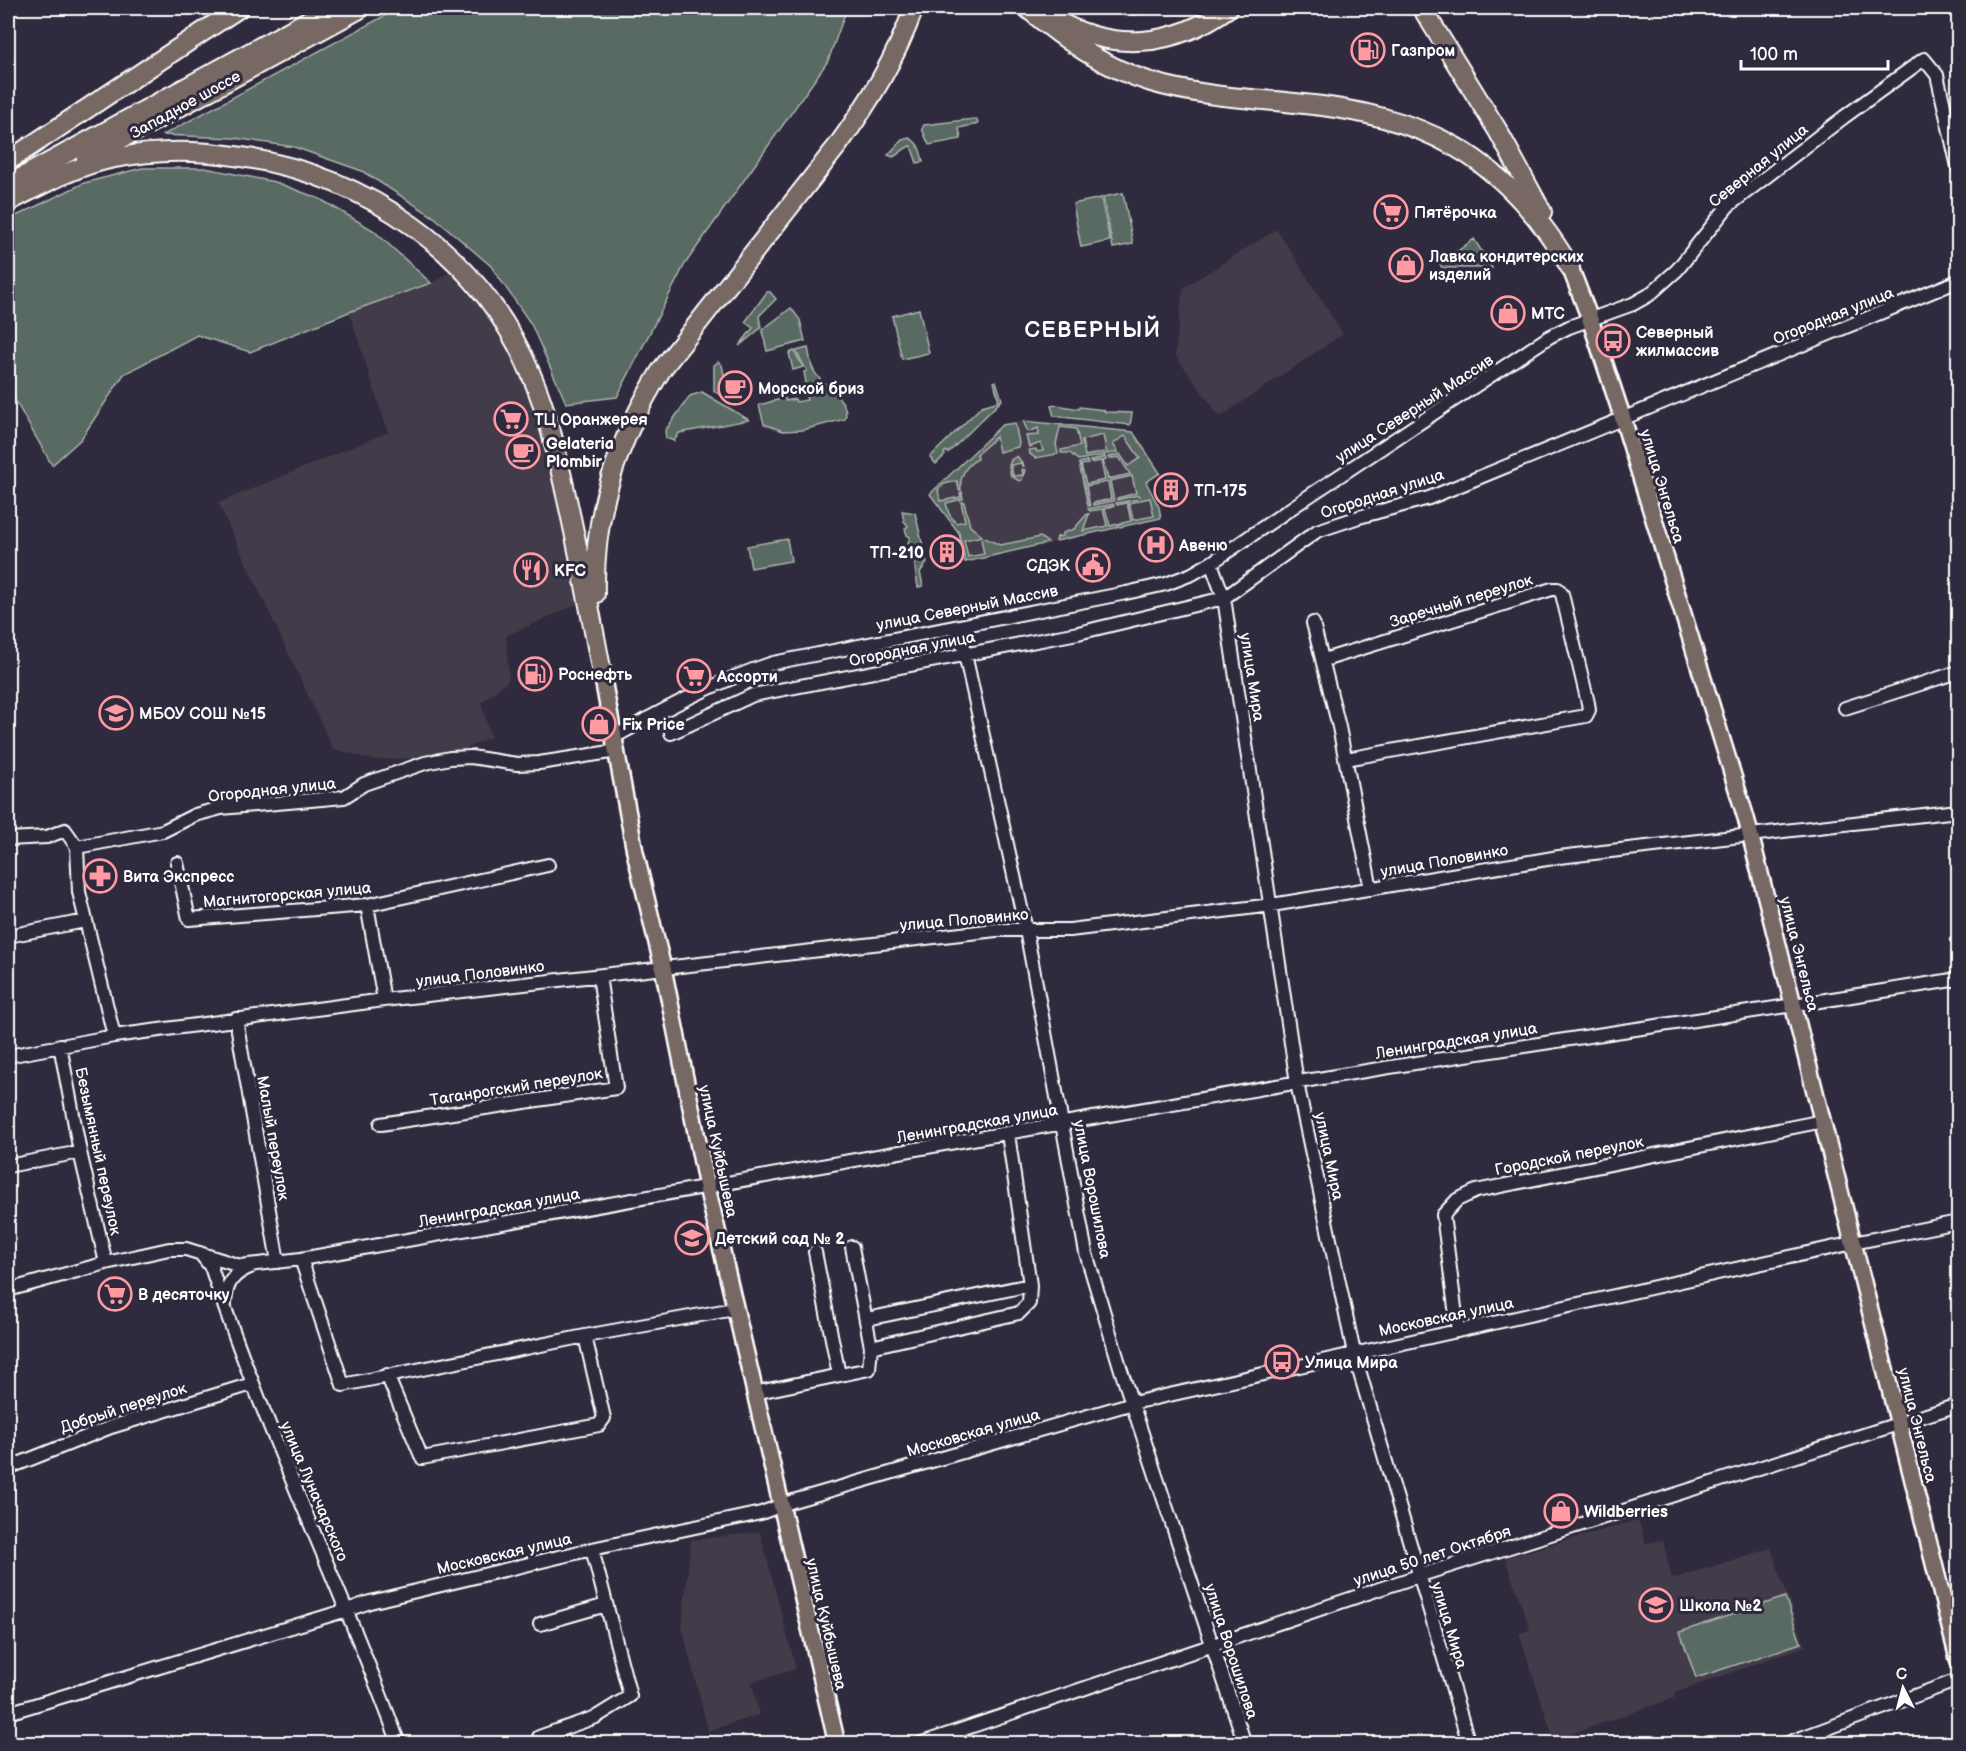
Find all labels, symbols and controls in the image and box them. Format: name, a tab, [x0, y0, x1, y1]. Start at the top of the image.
fuel station icon: Газпром	[1350, 32, 1386, 68]
scale bar	[1741, 33, 1888, 71]
place label: Газпром	[1391, 42, 1455, 61]
text: 100 m	[1750, 44, 1798, 65]
street label: Западное шоссе	[127, 67, 244, 143]
street label: Северная улица	[1706, 120, 1813, 212]
supermarket icon: Пятёрочка	[1373, 194, 1409, 230]
place label: Пятёрочка	[1414, 204, 1497, 223]
shop icon: Лавка кондитерских изделий	[1388, 247, 1424, 283]
place label: Лавка кондитерских изделий	[1428, 248, 1584, 285]
street label: Огородная улица	[1770, 283, 1897, 349]
shop icon: МТС	[1490, 295, 1526, 331]
place label: МТС	[1531, 305, 1565, 324]
district label: СЕВЕРНЫЙ	[1025, 315, 1161, 344]
bus stop icon: Северный жилмассив	[1595, 323, 1631, 359]
place label: Северный жилмассив	[1636, 324, 1719, 361]
street label: улица Северный Массив	[1332, 351, 1498, 467]
cafe icon: Морской бриз	[717, 370, 753, 406]
place label: Морской бриз	[758, 380, 864, 399]
supermarket icon: ТЦ Оранжерея	[493, 401, 529, 437]
place label: ТЦ Оранжерея	[534, 411, 648, 430]
street label: улица Энгельса	[1635, 427, 1688, 546]
cafe icon: Gelateria Plombir	[505, 434, 541, 470]
place label: Gelateria Plombir	[546, 435, 614, 472]
street label: Огородная улица	[1318, 465, 1447, 523]
building icon: ТП-175	[1153, 472, 1189, 508]
place label: ТП-175	[1194, 482, 1247, 501]
hospital icon: Авеню	[1138, 527, 1174, 563]
building icon: ТП-210	[929, 534, 965, 570]
place label: Авеню	[1178, 537, 1228, 556]
place label: ТП-210	[870, 544, 924, 563]
public building icon: СДЭК	[1075, 547, 1111, 583]
restaurant icon: KFC	[513, 552, 549, 588]
place label: СДЭК	[1026, 557, 1070, 576]
place label: KFC	[554, 562, 586, 581]
street label: Заречный переулок	[1388, 570, 1536, 632]
street label: улица Северный Массив	[875, 581, 1060, 635]
street label: Огородная улица	[847, 628, 978, 671]
street label: улица Мира	[1235, 632, 1268, 723]
fuel station icon: Роснефть	[517, 656, 553, 692]
supermarket icon: Ассорти	[676, 658, 712, 694]
place label: Роснефть	[558, 666, 633, 685]
place label: Ассорти	[716, 668, 778, 687]
school or university icon: МБОУ СОШ №15	[98, 695, 134, 731]
place label: МБОУ СОШ №15	[139, 705, 266, 724]
shop icon: Fix Price	[581, 706, 617, 742]
place label: Fix Price	[622, 716, 685, 735]
street label: Огородная улица	[207, 774, 338, 807]
street label: улица Половинко	[1379, 841, 1510, 882]
pharmacy icon: Вита Экспресс	[82, 858, 118, 894]
place label: Вита Экспресс	[123, 868, 234, 887]
street label: Магнитогорская улица	[202, 879, 373, 912]
street label: улица Энгельса	[1775, 895, 1822, 1014]
street label: улица Половинко	[899, 905, 1029, 936]
street label: улица Половинко	[415, 957, 545, 992]
street label: Ленинградская улица	[1373, 1019, 1539, 1064]
street label: Таганрогский переулок	[429, 1064, 604, 1111]
street label: Безымянный переулок	[70, 1066, 125, 1237]
street label: Малый переулок	[252, 1074, 293, 1203]
street label: улица Куйбышева	[694, 1083, 741, 1220]
street label: Ленинградская улица	[894, 1101, 1060, 1148]
street label: улица Мира	[1310, 1111, 1347, 1203]
street label: улица Ворошилова	[1069, 1118, 1114, 1261]
street label: Городской переулок	[1493, 1133, 1646, 1180]
street label: Ленинградская улица	[416, 1185, 582, 1232]
school or university icon: Детский сад № 2	[674, 1220, 710, 1256]
place label: Детский сад № 2	[715, 1230, 845, 1249]
supermarket icon: В десяточку	[97, 1276, 133, 1312]
place label: В десяточку	[138, 1286, 230, 1305]
street label: Московская улица	[1377, 1294, 1516, 1341]
bus stop icon: Улица Мира	[1264, 1344, 1300, 1380]
place label: Улица Мира	[1305, 1354, 1398, 1373]
street label: улица Энгельса	[1893, 1366, 1940, 1485]
street label: Добрый переулок	[58, 1379, 190, 1438]
street label: Московская улица	[905, 1405, 1043, 1462]
street label: улица Луначарского	[276, 1419, 352, 1564]
shop icon: Wildberries	[1543, 1493, 1579, 1529]
place label: Wildberries	[1584, 1503, 1668, 1522]
street label: улица 50 лет Октября	[1351, 1522, 1514, 1591]
street label: Московская улица	[435, 1530, 574, 1579]
street label: улица Куйбышева	[801, 1557, 850, 1693]
street label: улица Мира	[1426, 1580, 1471, 1671]
street label: улица Ворошилова	[1200, 1581, 1262, 1722]
school or university icon: Школа №2	[1638, 1587, 1674, 1623]
place label: Школа №2	[1679, 1597, 1762, 1616]
north arrow	[1873, 1658, 1933, 1718]
text: С	[1895, 1665, 1908, 1685]

